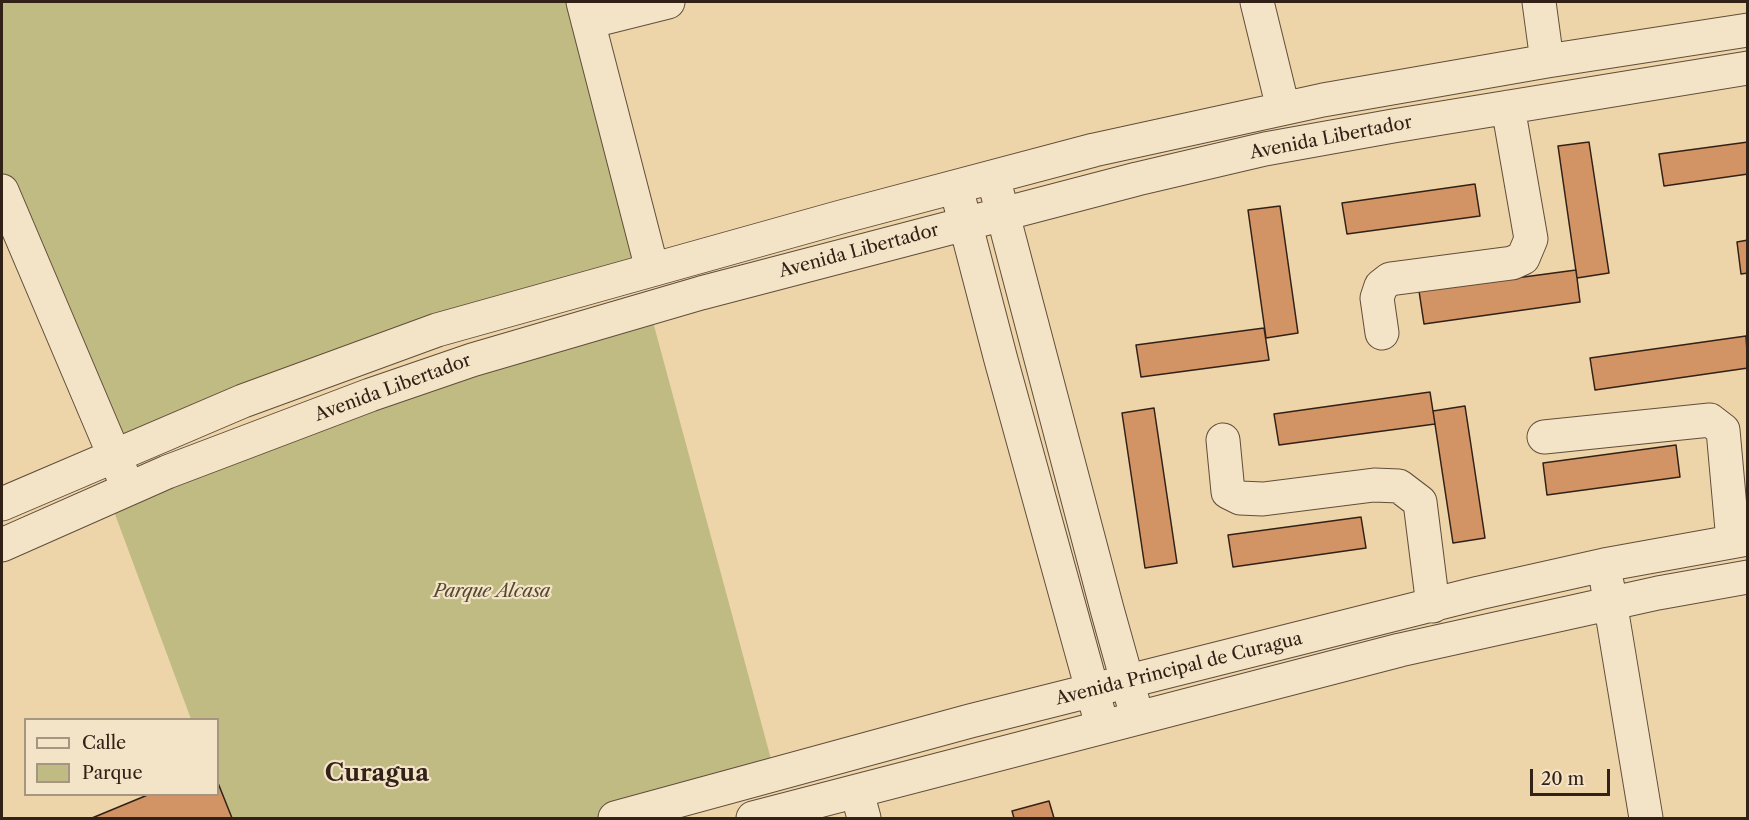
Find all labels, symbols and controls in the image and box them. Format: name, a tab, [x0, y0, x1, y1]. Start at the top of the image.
street label: Avenida Libertador	[1248, 112, 1414, 164]
street label: Avenida Libertador	[777, 219, 941, 283]
street label: Avenida Libertador	[312, 350, 474, 426]
park label: Parque Alcasa	[434, 581, 550, 603]
street label: Avenida Principal de Curagua	[1053, 628, 1305, 710]
legend	[24, 718, 219, 796]
text: Calle	[82, 732, 126, 754]
scale bar	[1533, 757, 1612, 795]
district label: Curagua	[325, 760, 429, 788]
text: Parque	[82, 762, 143, 784]
text: 20 m	[1541, 768, 1584, 790]

